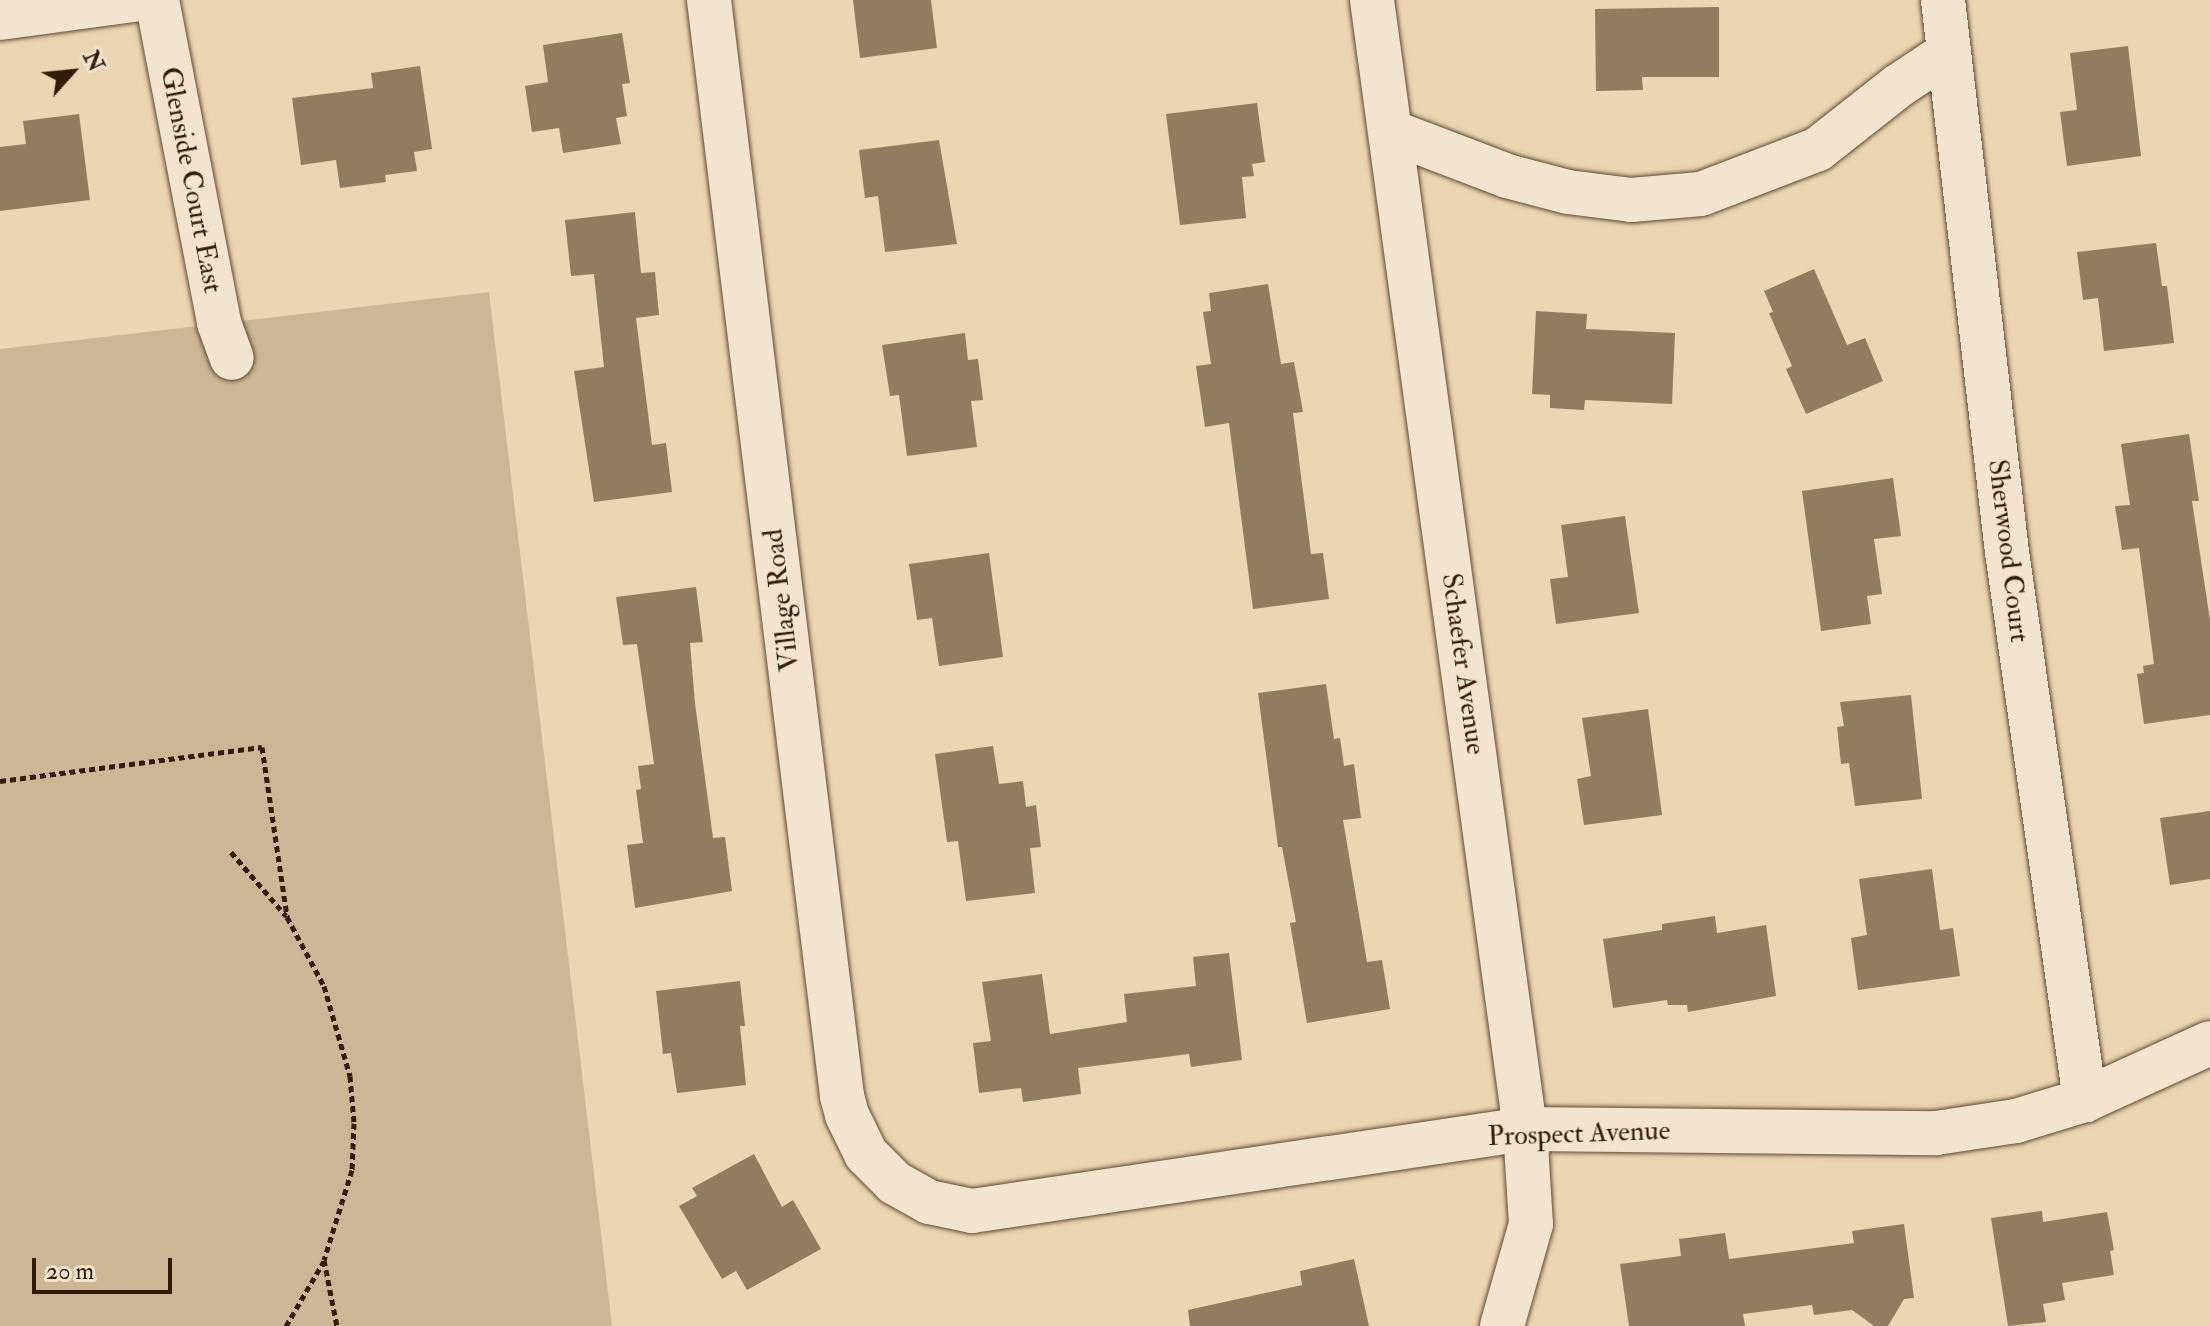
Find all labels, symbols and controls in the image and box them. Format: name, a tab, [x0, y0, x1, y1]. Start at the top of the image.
north arrow	[32, 32, 112, 112]
text: N	[76, 46, 110, 76]
street label: Glenside Court East	[153, 64, 229, 296]
street label: Sherwood Court	[1980, 458, 2036, 644]
street label: Village Road	[757, 527, 807, 673]
street label: Schaefer Avenue	[1434, 571, 1492, 757]
street label: Prospect Avenue	[1487, 1114, 1671, 1154]
scale bar	[36, 1242, 176, 1292]
text: 20 m	[46, 1256, 94, 1287]

